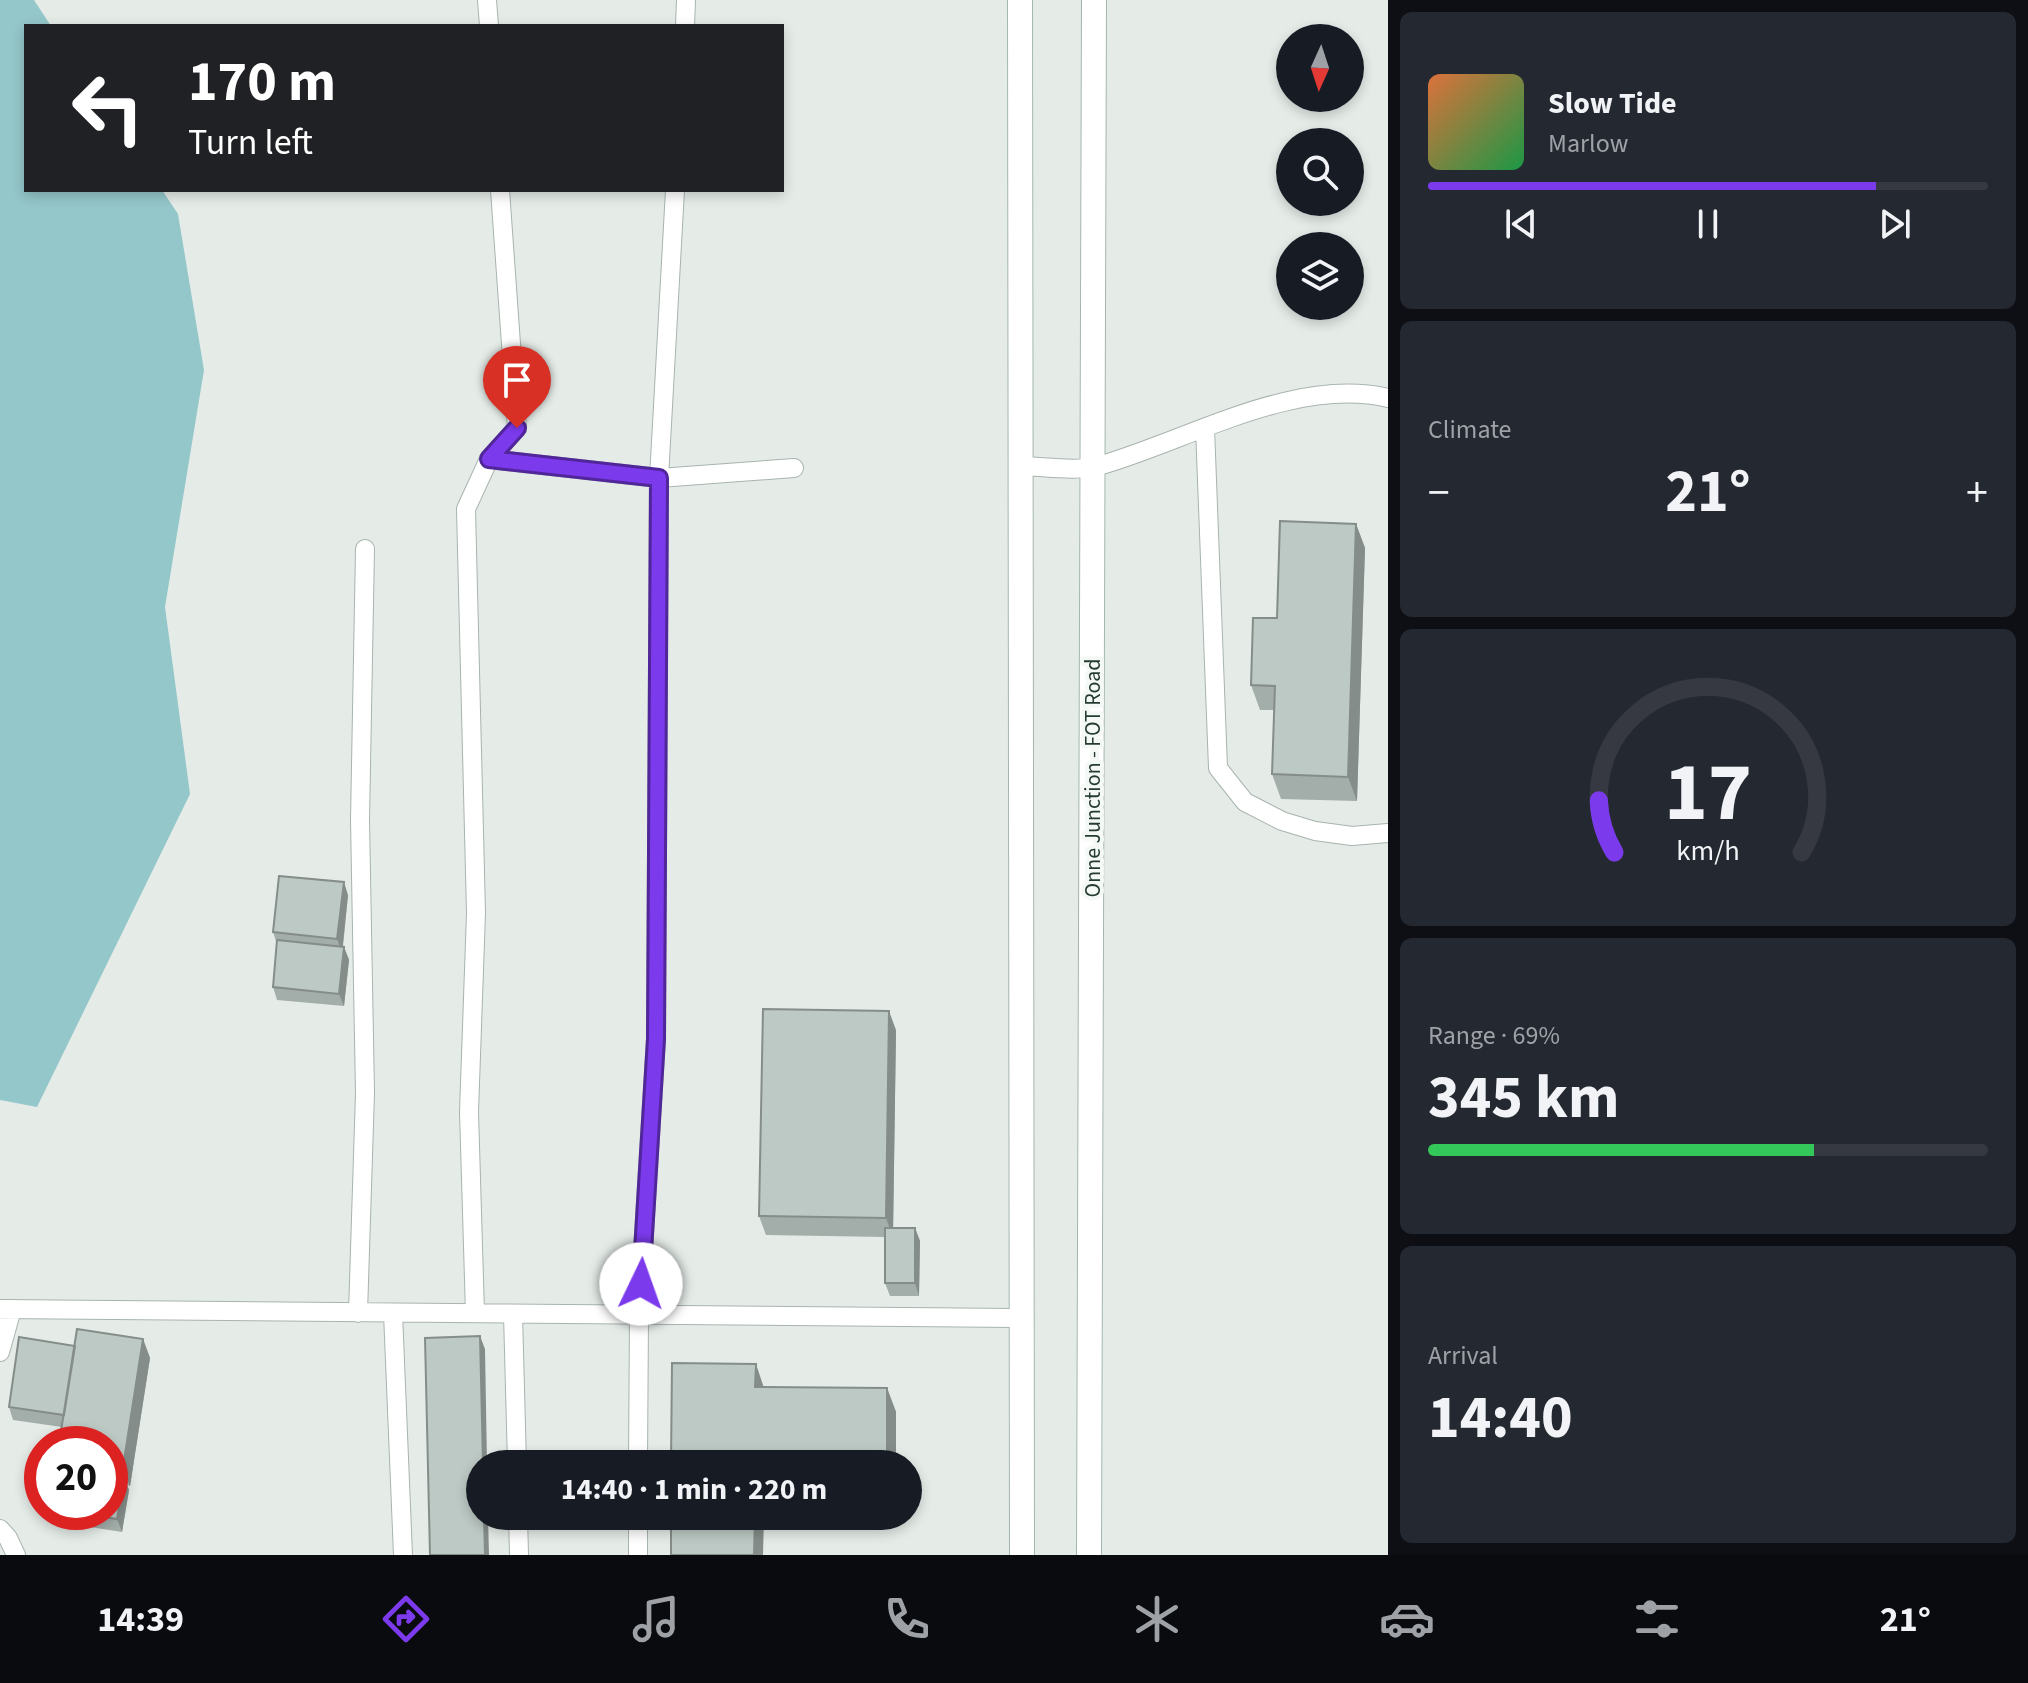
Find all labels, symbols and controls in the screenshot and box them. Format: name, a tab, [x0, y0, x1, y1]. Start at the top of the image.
north arrow	[1276, 24, 1364, 112]
map controls	[1276, 24, 1364, 320]
text: 170 m	[188, 43, 336, 122]
icon: left	[56, 56, 160, 160]
text: Slow Tide	[1548, 82, 1677, 125]
text: Turn left	[188, 117, 313, 168]
text: Marlow	[1548, 125, 1628, 162]
button: search	[1276, 128, 1364, 216]
icon: previous	[1499, 202, 1543, 246]
icon: pause	[1686, 202, 1730, 246]
icon: next	[1873, 202, 1917, 246]
button: layers	[1276, 232, 1364, 320]
pin	[483, 346, 551, 428]
icon: arrive	[495, 358, 539, 402]
text: Climate	[1428, 411, 1512, 448]
text: 21°	[1665, 450, 1751, 535]
text: −	[1428, 462, 1450, 525]
text: +	[1966, 462, 1988, 525]
street label: Onne Junction - FOT Road	[1077, 659, 1109, 897]
text: 17	[1664, 734, 1752, 852]
text: km/h	[1676, 832, 1740, 872]
text: Range · 69%	[1428, 1017, 1560, 1054]
text: 345 km	[1428, 1056, 1619, 1141]
position arrow	[599, 1242, 683, 1326]
text: Arrival	[1428, 1337, 1498, 1374]
text: 14:40	[1428, 1376, 1573, 1461]
speed limit sign: 20	[24, 1426, 128, 1530]
text: 14:40 · 1 min · 220 m	[561, 1468, 827, 1511]
icon: directions	[378, 1591, 434, 1647]
icon: music	[628, 1591, 684, 1647]
icon: phone	[879, 1591, 935, 1647]
icon: climate	[1129, 1591, 1185, 1647]
icon: car	[1379, 1591, 1435, 1647]
icon: filters	[1629, 1591, 1685, 1647]
text: 14:39	[97, 1594, 184, 1645]
text: 21°	[1880, 1594, 1931, 1645]

